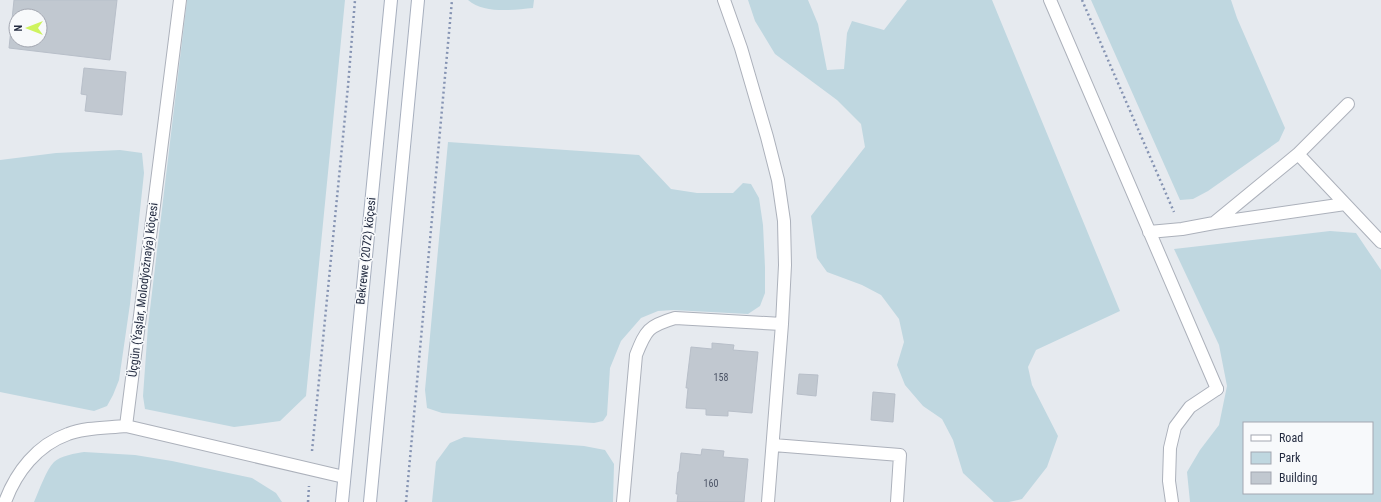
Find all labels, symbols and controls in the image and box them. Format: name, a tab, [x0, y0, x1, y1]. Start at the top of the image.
north arrow	[8, 8, 48, 48]
text: N	[12, 24, 25, 31]
street label: Bekrewe (2072) köçesi	[353, 197, 379, 305]
street label: Üçgün (Ýaşlar, Molodýožnaýa) köçesi	[124, 202, 161, 378]
house number: 158	[714, 372, 728, 383]
legend	[1243, 422, 1373, 494]
text: Road	[1279, 431, 1303, 445]
text: Park	[1279, 451, 1301, 465]
text: Building	[1279, 471, 1317, 485]
house number: 160	[704, 478, 718, 489]

